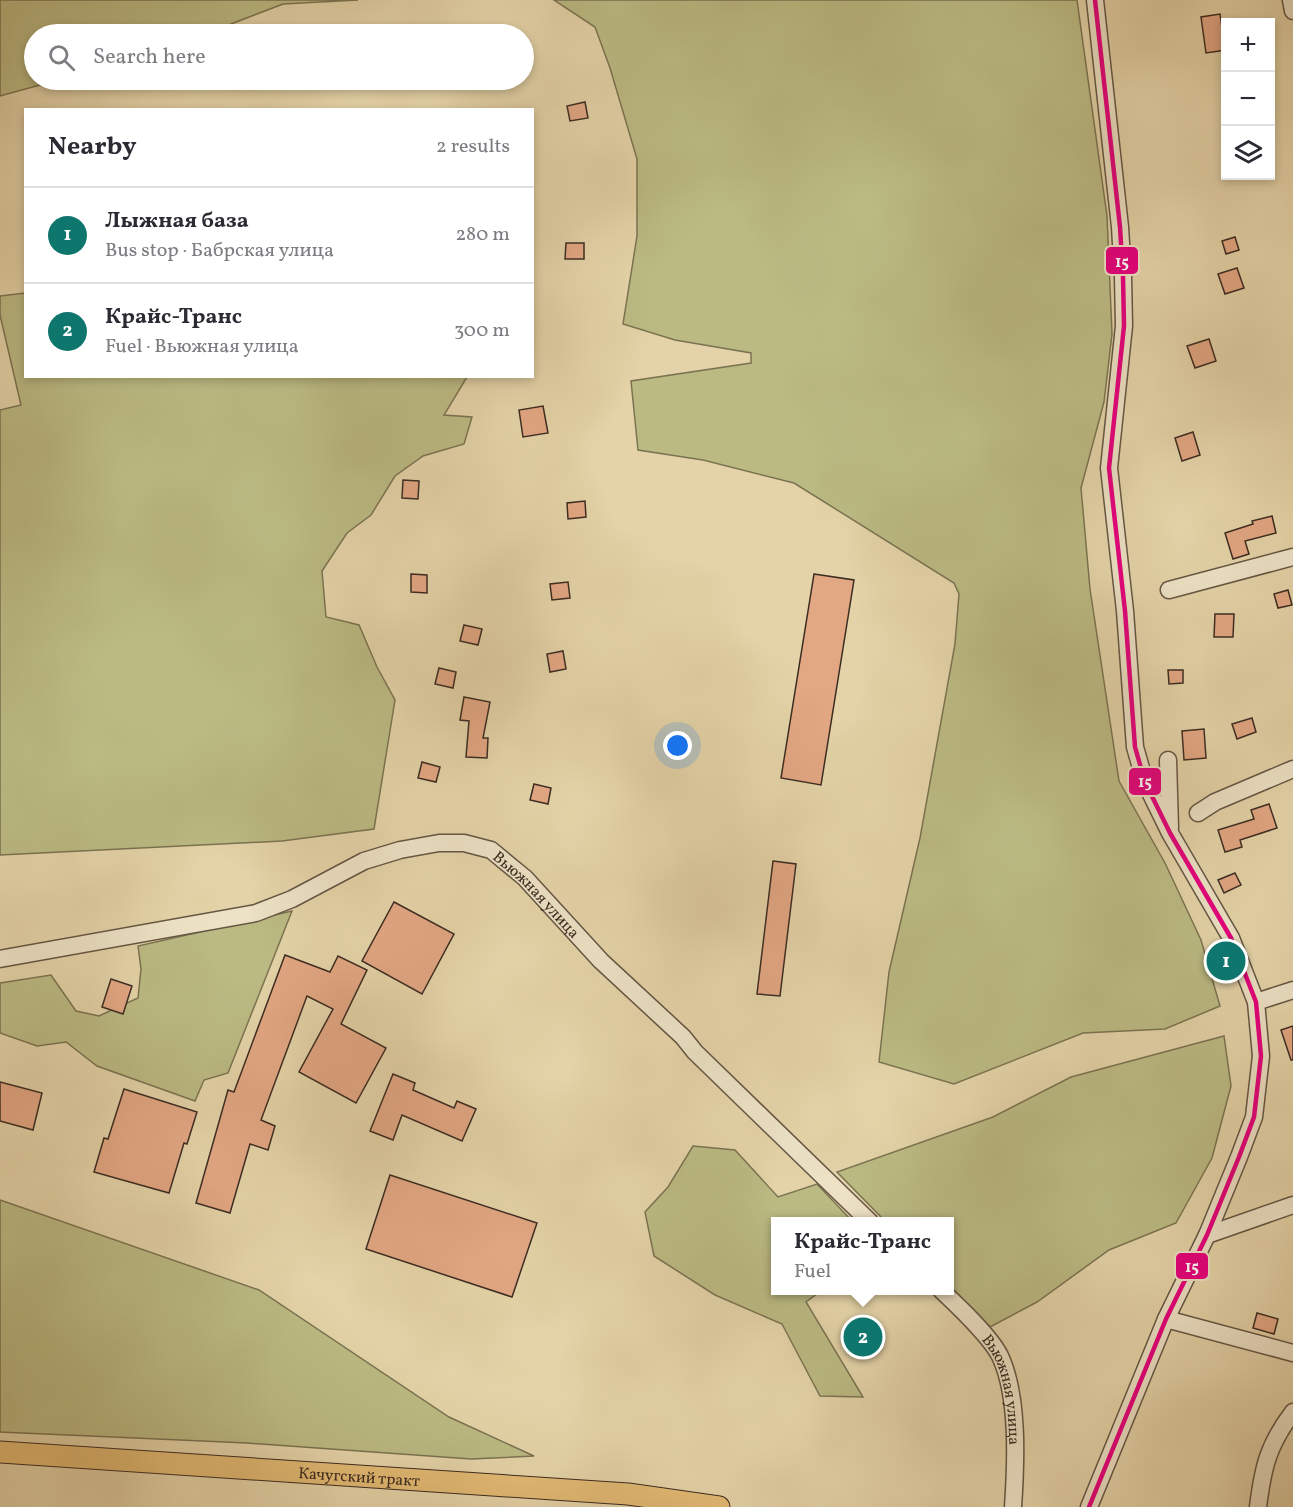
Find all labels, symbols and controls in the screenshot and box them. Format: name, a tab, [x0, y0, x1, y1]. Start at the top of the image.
map controls	[1221, 18, 1275, 180]
button: +	[1221, 18, 1275, 72]
search box	[24, 24, 534, 90]
icon: search	[45, 41, 78, 74]
text: Search here	[93, 42, 206, 73]
button: −	[1221, 72, 1275, 126]
button: layers	[1221, 126, 1275, 180]
text: Nearby	[48, 129, 137, 165]
text: 2 results	[436, 133, 510, 161]
text: Лыжная база	[105, 206, 249, 237]
text: 1	[63, 221, 72, 249]
text: 280 m	[455, 221, 510, 249]
text: Bus stop · Бабрская улица	[105, 237, 334, 265]
line badge: 15	[1105, 246, 1139, 275]
text: 15	[1115, 252, 1129, 274]
text: Крайс-Транс	[105, 302, 242, 333]
text: 2	[62, 317, 73, 345]
text: 300 m	[454, 317, 510, 345]
text: Fuel · Вьюжная улица	[105, 333, 299, 361]
your location	[663, 731, 692, 760]
line badge: 15	[1128, 767, 1162, 796]
text: 15	[1138, 772, 1152, 794]
street label: Вьюжная улица	[487, 847, 584, 944]
pin: 1	[1206, 938, 1246, 984]
popup	[771, 1217, 954, 1295]
text: Крайс-Транс	[794, 1227, 931, 1258]
line badge: 15	[1175, 1252, 1209, 1280]
text: 15	[1185, 1257, 1199, 1279]
text: Fuel	[794, 1258, 831, 1286]
pin: 2	[844, 1314, 882, 1360]
street label: Вьюжная улица	[976, 1330, 1024, 1445]
street label: Качугский тракт	[298, 1463, 421, 1493]

